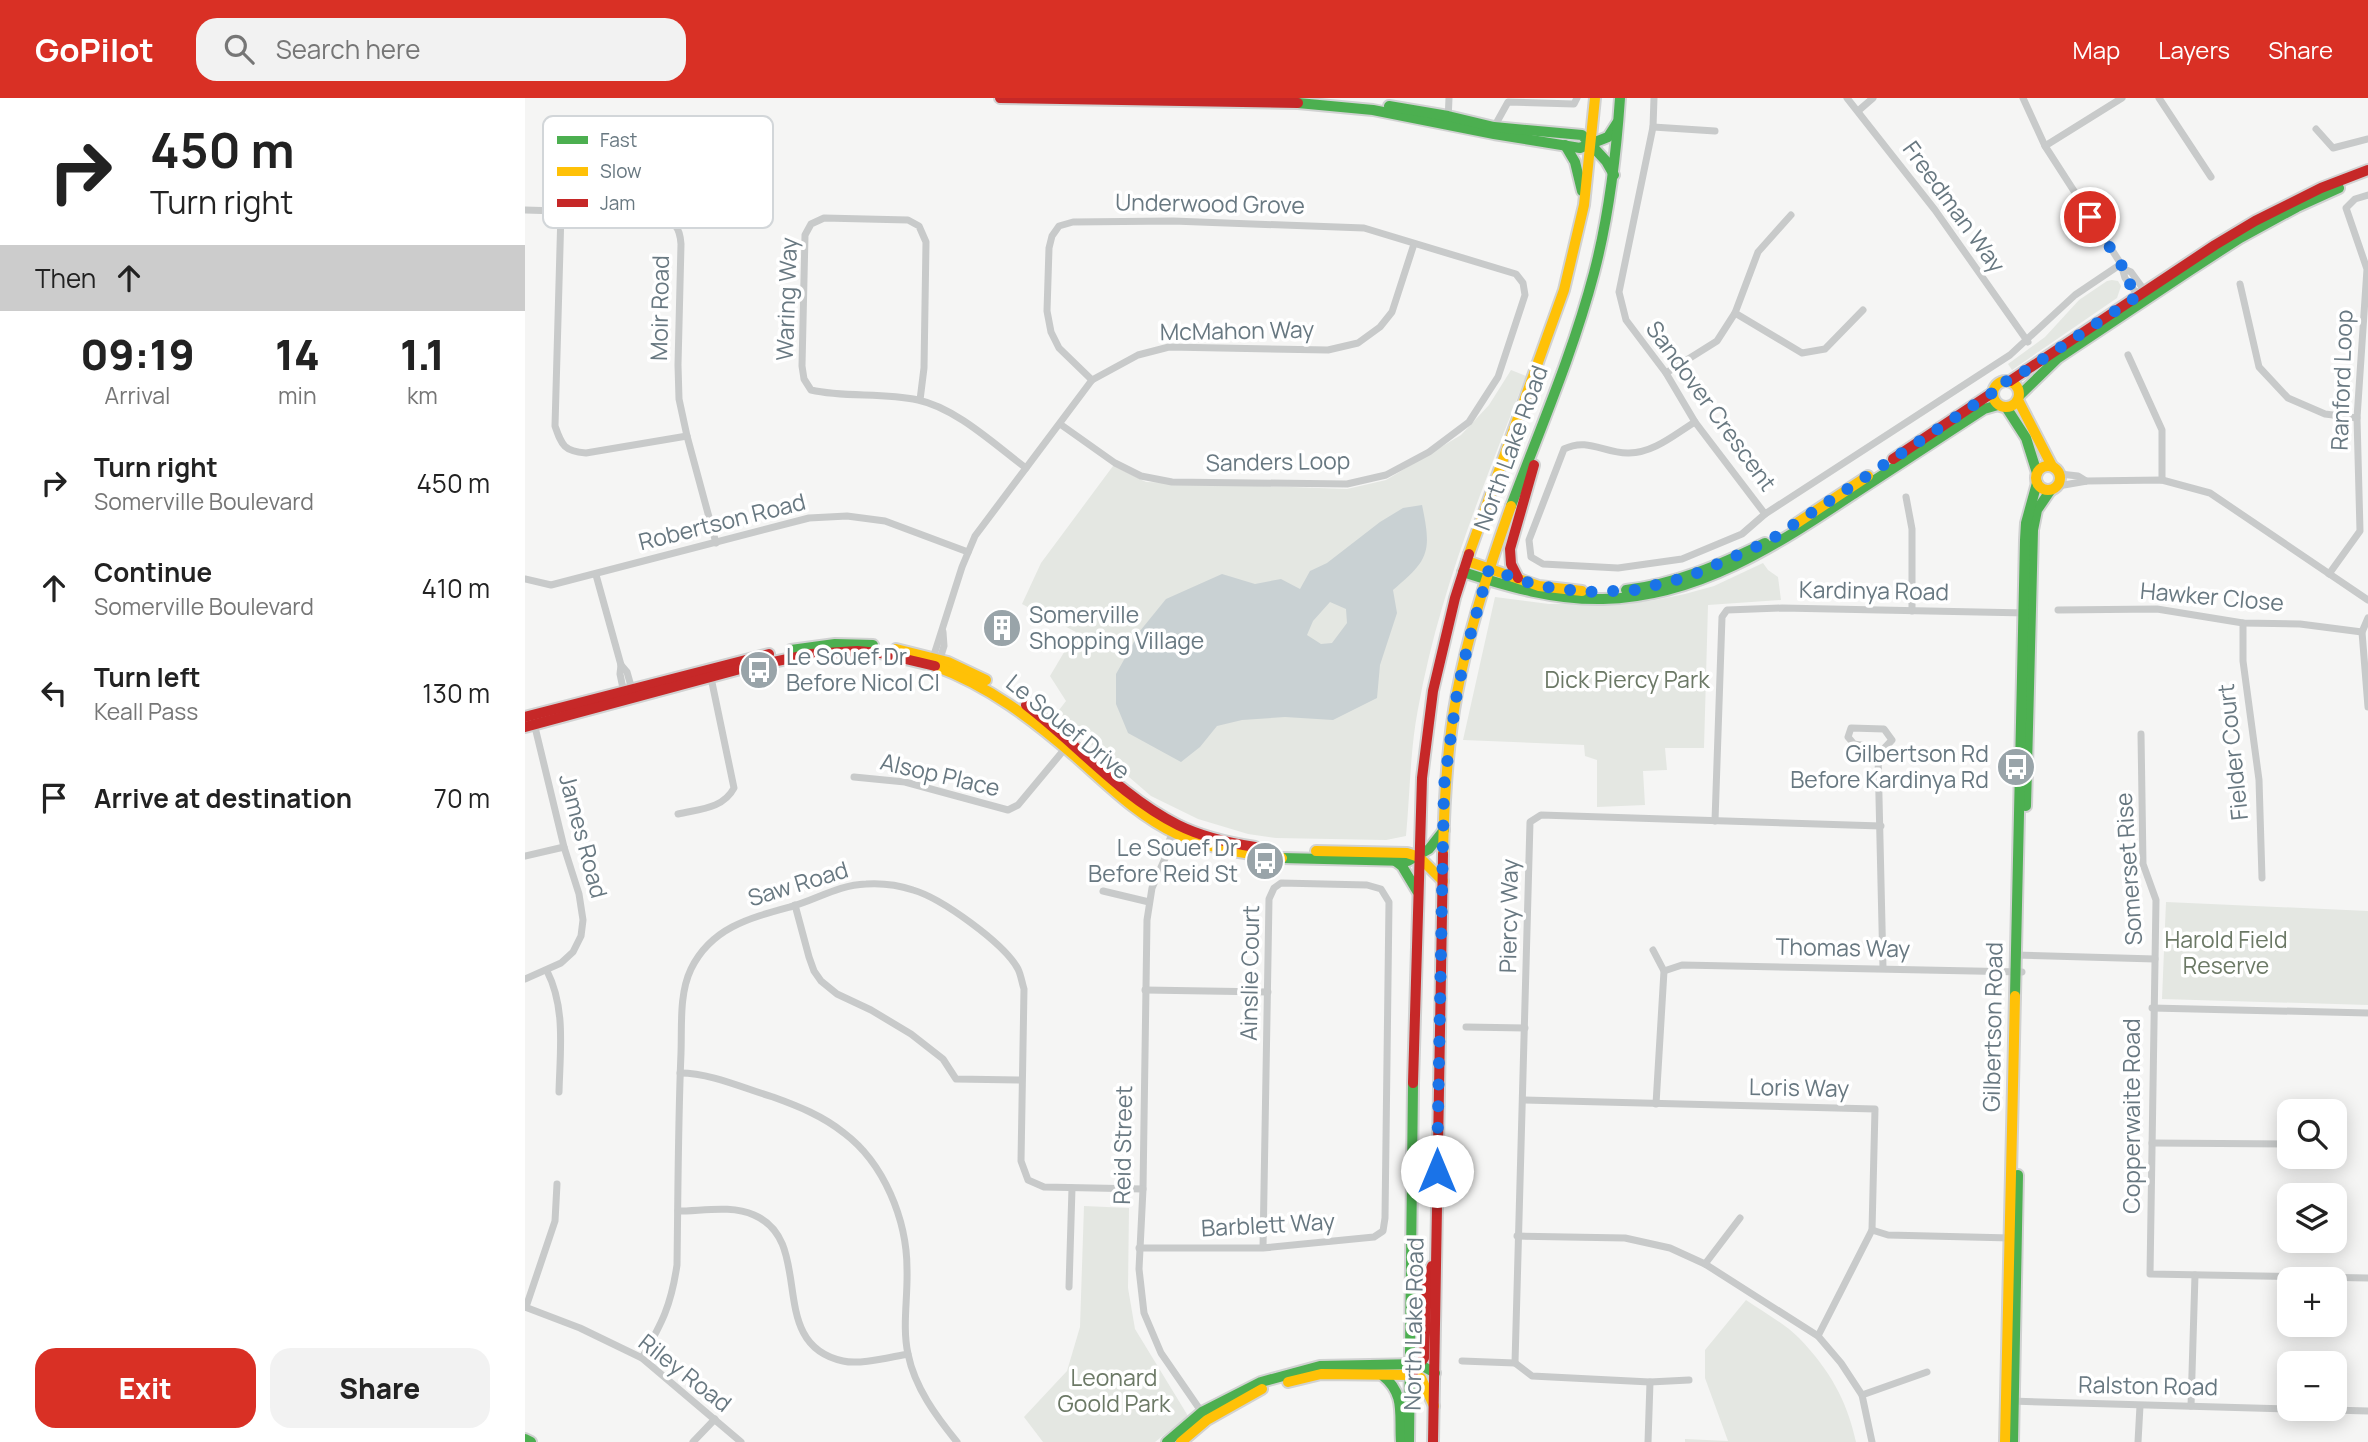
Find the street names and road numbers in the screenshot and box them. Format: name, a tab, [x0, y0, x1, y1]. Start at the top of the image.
street label: Freedman Way	[1896, 134, 2013, 279]
street label: Underwood Grove	[1115, 185, 1305, 221]
street label: Waring Way	[768, 237, 804, 361]
street label: Moir Road	[642, 255, 676, 361]
street label: Ranford Loop	[2323, 309, 2359, 451]
street label: McMahon Way	[1160, 313, 1314, 347]
street label: Sandover Crescent	[1639, 314, 1784, 497]
street label: North Lake Road	[1465, 361, 1555, 535]
street label: Sanders Loop	[1205, 444, 1351, 478]
street label: Robertson Road	[635, 485, 809, 557]
street label: Kardinya Road	[1799, 573, 1949, 607]
street label: Hawker Close	[2139, 574, 2285, 618]
street label: Le Souef Drive	[1000, 666, 1137, 786]
street label: Fielder Court	[2209, 682, 2255, 822]
street label: Alsop Place	[877, 745, 1003, 803]
street label: James Road	[552, 770, 616, 901]
street label: Somerset Rise	[2107, 792, 2149, 947]
street label: Saw Road	[744, 853, 852, 913]
street label: Piercy Way	[1491, 858, 1525, 973]
street label: Ainslie Court	[1232, 905, 1266, 1041]
street label: Thomas Way	[1775, 930, 1911, 964]
street label: Gilbertson Road	[1975, 942, 2009, 1112]
street label: Copperwaite Road	[2115, 1018, 2147, 1214]
street label: Loris Way	[1749, 1070, 1849, 1104]
street label: Reid Street	[1105, 1085, 1139, 1205]
street label: Barblett Way	[1200, 1205, 1336, 1243]
street label: North Lake Road	[1395, 1237, 1431, 1411]
street label: Riley Road	[633, 1326, 739, 1419]
street label: Ralston Road	[2078, 1368, 2218, 1402]

